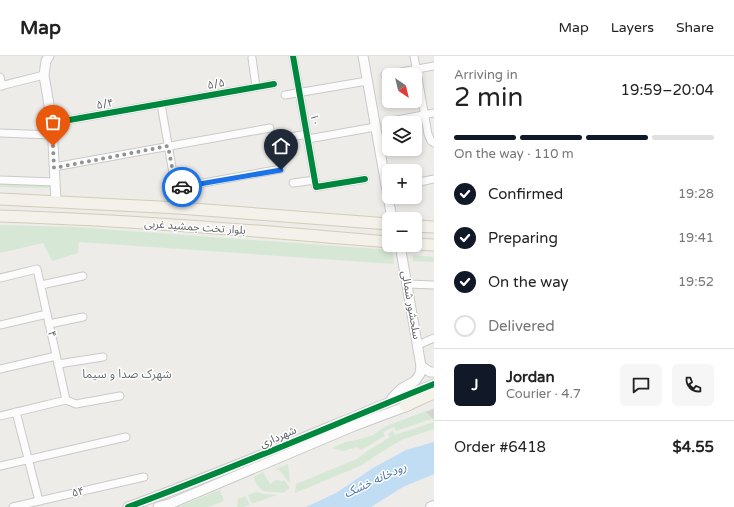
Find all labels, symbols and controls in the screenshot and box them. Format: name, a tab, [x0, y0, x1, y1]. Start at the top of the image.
text: Map	[20, 17, 61, 39]
text: Map	[559, 19, 589, 36]
text: Layers	[611, 19, 654, 36]
text: Share	[676, 19, 714, 36]
text: Arriving in	[454, 67, 518, 83]
north arrow	[382, 68, 422, 108]
map controls	[382, 68, 422, 252]
street label: ۵/۵	[206, 76, 226, 92]
text: 19:59–20:04	[621, 81, 714, 99]
text: 2 min	[454, 82, 523, 113]
street label: ۵/۴	[95, 96, 115, 112]
pin	[36, 105, 70, 146]
icon: bag	[42, 111, 64, 133]
street label: ۱۰	[308, 113, 322, 127]
button: layers	[382, 116, 422, 156]
pin	[264, 129, 298, 170]
icon: home	[270, 135, 292, 157]
text: On the way · 110 m	[454, 146, 574, 162]
button: +	[382, 164, 422, 204]
courier	[162, 167, 202, 207]
icon: car	[171, 176, 193, 198]
icon: check	[454, 183, 476, 205]
text: Confirmed	[488, 185, 563, 203]
text: 19:28	[678, 186, 714, 202]
button: −	[382, 212, 422, 252]
street label: بلوار تخت جمشید غربی	[144, 217, 246, 237]
icon: check	[454, 227, 476, 249]
text: Preparing	[488, 229, 558, 247]
text: 19:41	[678, 230, 714, 246]
street label: سلحشور شمالی	[399, 270, 424, 341]
icon: check	[454, 271, 476, 293]
text: On the way	[488, 273, 568, 291]
text: 19:52	[678, 274, 714, 290]
text: Delivered	[488, 317, 555, 335]
street label: ۴	[45, 330, 59, 338]
button: chat	[620, 364, 662, 406]
button: phone	[672, 364, 714, 406]
district label: شهرک صدا و سیما	[82, 367, 172, 381]
text: Jordan	[506, 368, 555, 386]
text: J	[472, 376, 479, 394]
text: Courier · 4.7	[506, 386, 581, 402]
street label: شهرداری	[258, 423, 299, 451]
text: Order #6418	[454, 438, 546, 456]
text: $4.55	[673, 438, 714, 456]
water label: رودخانه خشک	[342, 459, 409, 501]
street label: ۵۴	[70, 484, 86, 500]

